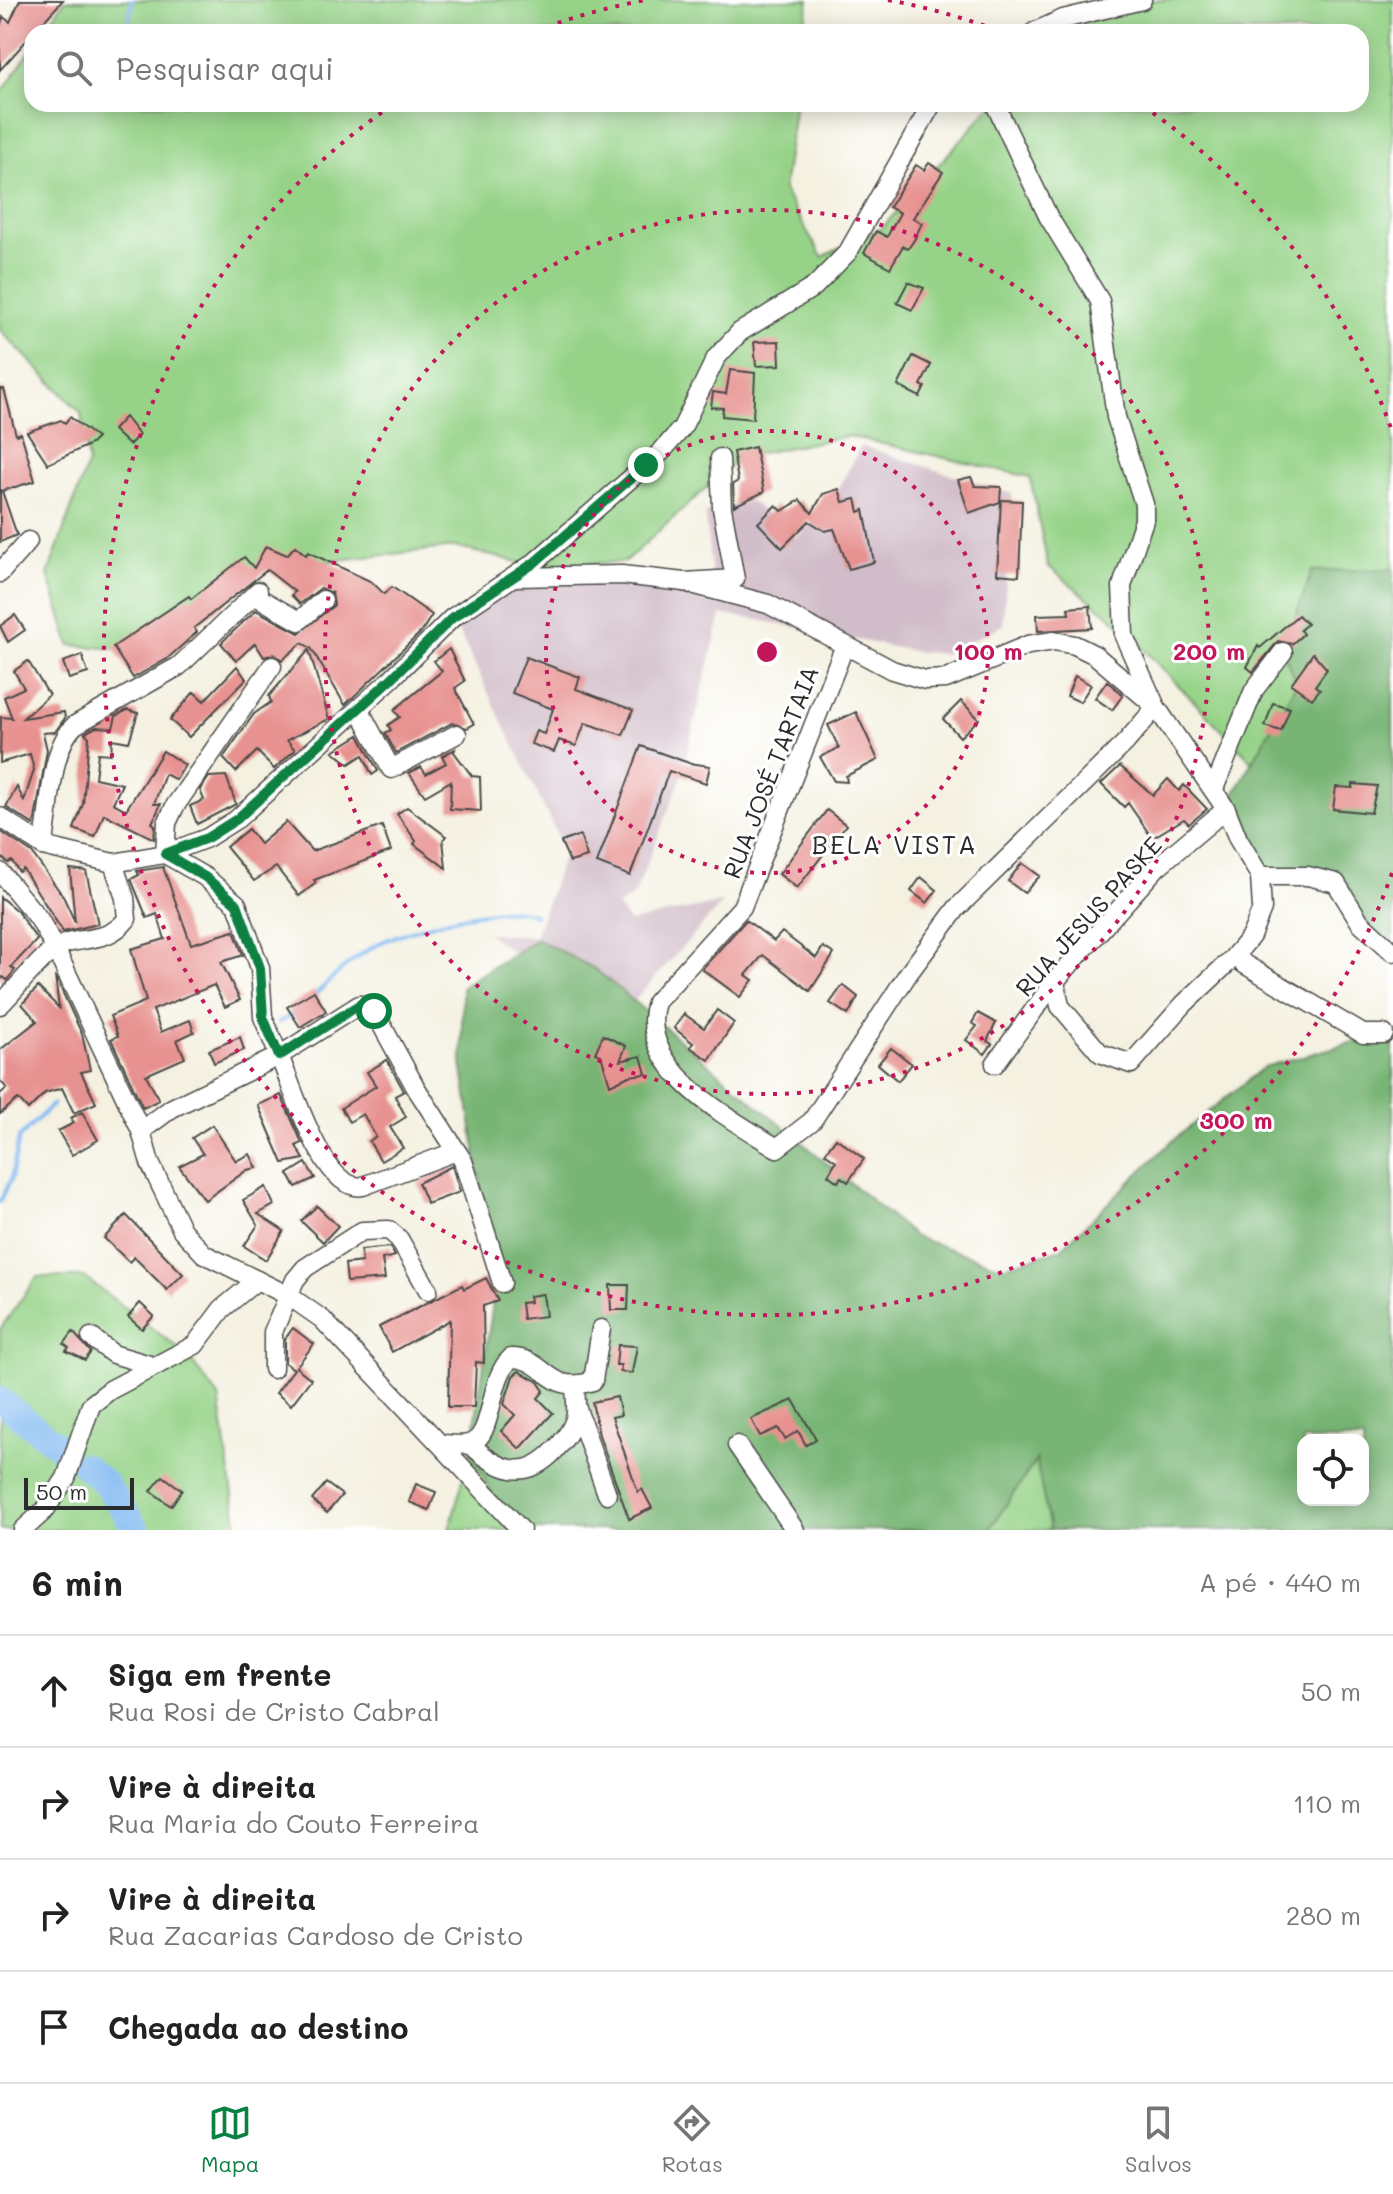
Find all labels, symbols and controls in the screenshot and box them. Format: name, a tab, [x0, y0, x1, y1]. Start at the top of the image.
search box	[24, 24, 1369, 112]
icon: search	[52, 46, 96, 90]
text: Pesquisar aqui	[116, 48, 334, 88]
route end	[628, 447, 664, 483]
text: 100 m	[953, 635, 1023, 666]
text: 200 m	[1173, 635, 1245, 666]
centre of rings	[753, 638, 781, 666]
street label: RUA JOSÉ TARTAIA	[715, 661, 825, 883]
district label: BELA VISTA	[812, 827, 978, 861]
street label: RUA JESUS PASKE	[1008, 830, 1168, 1002]
route start	[356, 993, 392, 1029]
text: 300 m	[1200, 1104, 1272, 1135]
map controls	[1297, 1434, 1369, 1506]
button: locate	[1297, 1434, 1369, 1506]
scale bar	[24, 1474, 134, 1510]
text: 50 m	[36, 1477, 87, 1506]
text: 6 min	[32, 1560, 123, 1605]
text: A pé · 440 m	[1199, 1565, 1361, 1599]
text: Siga em frente	[108, 1654, 331, 1694]
icon: ahead	[32, 1669, 76, 1713]
text: 50 m	[1301, 1674, 1361, 1708]
text: Rua Rosi de Cristo Cabral	[108, 1694, 440, 1728]
text: Vire à direita	[108, 1766, 316, 1806]
icon: right	[32, 1781, 76, 1825]
text: 110 m	[1293, 1786, 1361, 1820]
text: Rua Maria do Couto Ferreira	[108, 1806, 480, 1840]
text: Vire à direita	[108, 1878, 316, 1918]
icon: right	[32, 1893, 76, 1937]
text: 280 m	[1286, 1898, 1361, 1932]
text: Rua Zacarias Cardoso de Cristo	[108, 1918, 523, 1952]
icon: arrive	[32, 2005, 76, 2049]
text: Chegada ao destino	[108, 2007, 408, 2047]
tab: Mapa	[201, 2101, 260, 2178]
tab: Rotas	[662, 2101, 723, 2178]
tab: Salvos	[1125, 2101, 1192, 2178]

